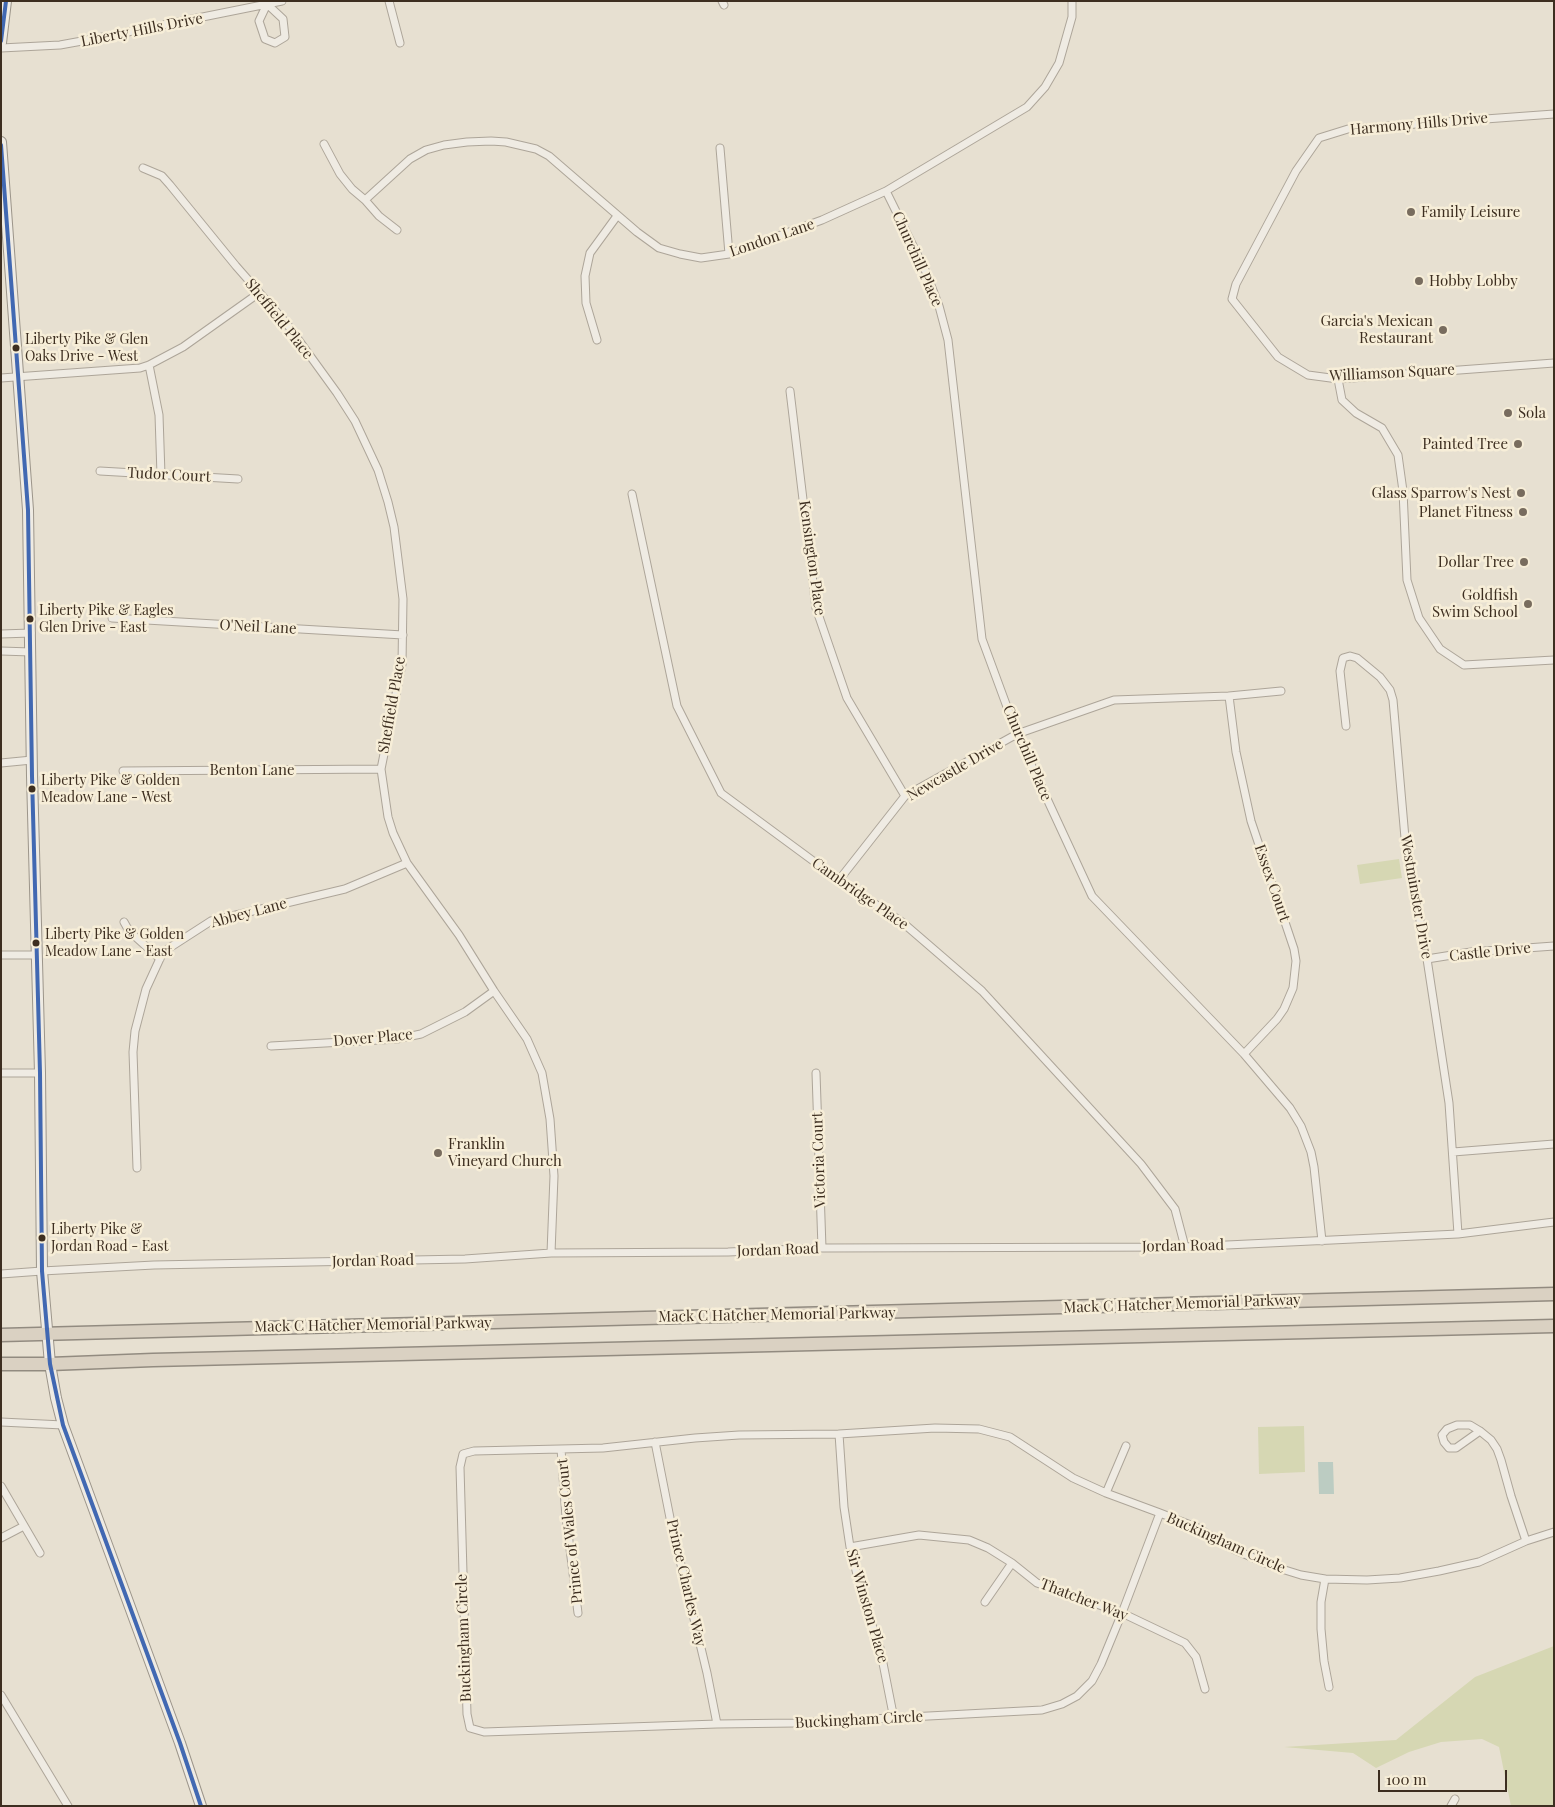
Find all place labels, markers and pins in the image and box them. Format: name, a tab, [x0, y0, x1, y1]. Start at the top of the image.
place label: Family Leisure	[1421, 203, 1520, 221]
marker: Family Leisure	[1405, 206, 1417, 218]
place label: Hobby Lobby	[1429, 272, 1518, 290]
marker: Hobby Lobby	[1413, 275, 1425, 287]
place label: Garcia's Mexican Restaurant	[1321, 312, 1433, 347]
marker: Garcia's Mexican Restaurant	[1437, 324, 1449, 336]
place label: Liberty Pike & Glen Oaks Drive - West	[25, 332, 148, 364]
marker: Liberty Pike & Glen Oaks Drive - West	[11, 343, 21, 353]
place label: Sola	[1518, 404, 1546, 422]
marker: Sola	[1502, 407, 1514, 419]
place label: Painted Tree	[1422, 435, 1508, 453]
marker: Painted Tree	[1512, 438, 1524, 450]
place label: Glass Sparrow's Nest	[1371, 484, 1511, 502]
marker: Glass Sparrow's Nest	[1515, 487, 1527, 499]
place label: Planet Fitness	[1419, 503, 1513, 521]
marker: Planet Fitness	[1517, 506, 1529, 518]
place label: Dollar Tree	[1438, 553, 1514, 571]
marker: Dollar Tree	[1518, 556, 1530, 568]
place label: Goldfish Swim School	[1432, 586, 1518, 621]
marker: Goldfish Swim School	[1522, 598, 1534, 610]
place label: Liberty Pike & Eagles Glen Drive - East	[39, 603, 173, 636]
marker: Liberty Pike & Eagles Glen Drive - East	[25, 614, 35, 624]
place label: Liberty Pike & Golden Meadow Lane - West	[41, 773, 180, 806]
marker: Liberty Pike & Golden Meadow Lane - West	[27, 784, 37, 794]
place label: Liberty Pike & Golden Meadow Lane - East	[45, 927, 184, 960]
marker: Liberty Pike & Golden Meadow Lane - East	[31, 938, 41, 948]
place label: Franklin Vineyard Church	[448, 1135, 562, 1170]
marker: Franklin Vineyard Church	[432, 1147, 444, 1159]
place label: Liberty Pike & Jordan Road - East	[51, 1222, 168, 1254]
marker: Liberty Pike & Jordan Road - East	[37, 1233, 47, 1243]

